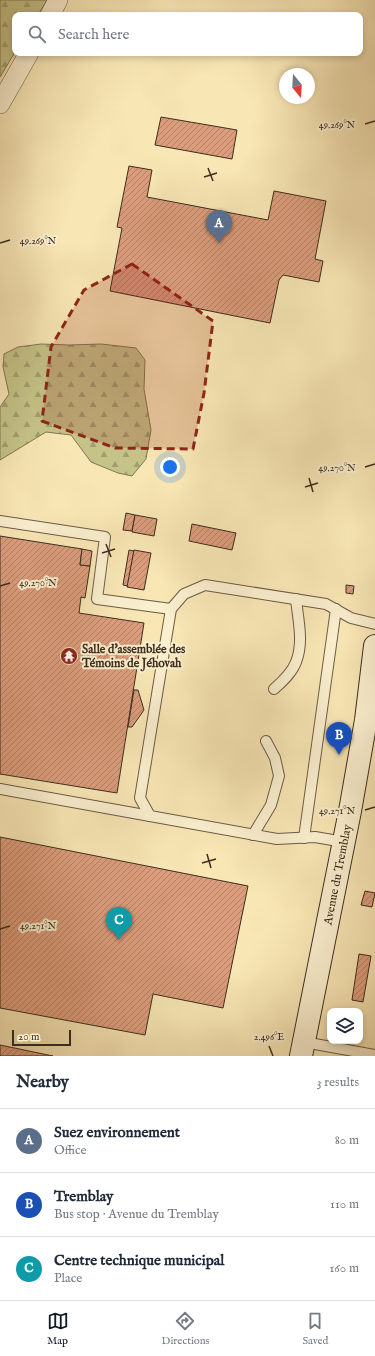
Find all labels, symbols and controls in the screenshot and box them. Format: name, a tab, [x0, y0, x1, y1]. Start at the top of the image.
search box	[12, 12, 363, 56]
icon: search	[26, 23, 48, 45]
text: Search here	[58, 25, 129, 44]
north arrow	[279, 68, 315, 104]
text: 49.269°N	[319, 119, 356, 132]
pin: A	[206, 210, 232, 243]
text: 49.269°N	[20, 235, 57, 248]
your location	[160, 457, 180, 477]
text: 49.270°N	[318, 462, 356, 475]
text: 49.270°N	[19, 577, 57, 590]
place label: Salle d'assemblée des Témoins de Jéhovah	[81, 642, 186, 672]
temple icon: Salle d'assemblée des Témoins de Jéhovah	[59, 646, 79, 666]
pin: B	[326, 722, 352, 755]
text: 49.271°N	[319, 805, 355, 818]
street label: Avenue du Tremblay	[320, 823, 355, 927]
pin: C	[106, 907, 132, 940]
text: 49.271°N	[20, 920, 56, 933]
map controls	[327, 1008, 363, 1044]
button: layers	[327, 1008, 363, 1044]
scale bar	[12, 1028, 71, 1047]
text: 20 m	[18, 1030, 39, 1044]
text: 2.496°E	[254, 1031, 284, 1044]
text: Nearby	[16, 1072, 69, 1093]
text: 3 results	[317, 1074, 359, 1091]
text: Suez environnement	[54, 1123, 180, 1142]
text: A	[25, 1132, 33, 1149]
text: 80 m	[335, 1132, 359, 1149]
text: Office	[54, 1142, 86, 1159]
text: Tremblay	[54, 1187, 113, 1206]
text: B	[25, 1196, 33, 1213]
text: 110 m	[330, 1196, 359, 1213]
text: Bus stop · Avenue du Tremblay	[54, 1206, 219, 1223]
text: Centre technique municipal	[54, 1251, 224, 1270]
text: C	[24, 1260, 34, 1277]
text: 160 m	[329, 1260, 359, 1277]
text: Place	[54, 1270, 82, 1287]
tab: Map	[47, 1310, 69, 1348]
tab: Directions	[162, 1310, 209, 1348]
tab: Saved	[302, 1310, 328, 1348]

